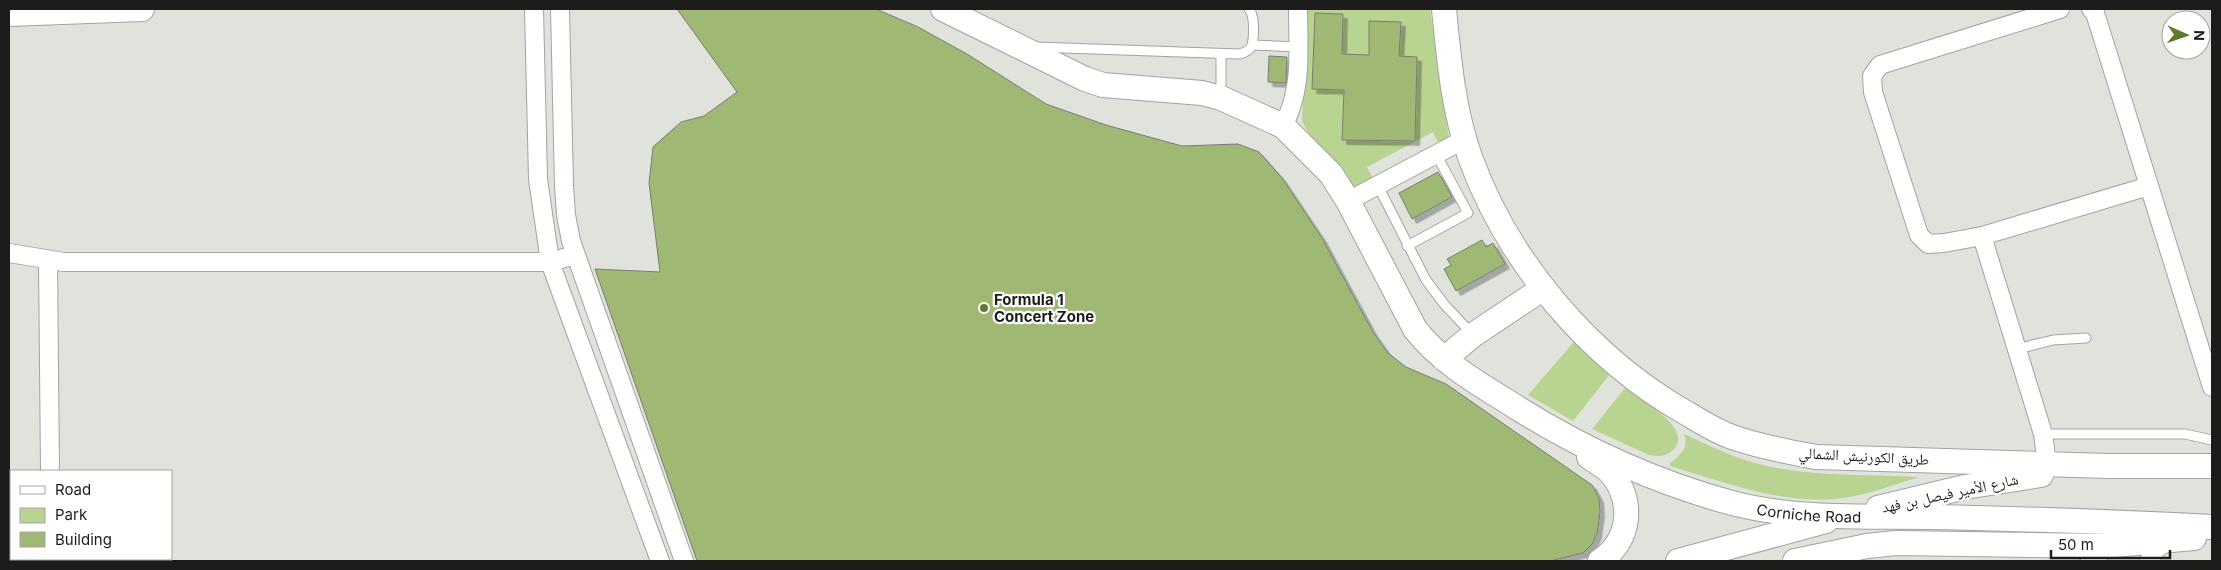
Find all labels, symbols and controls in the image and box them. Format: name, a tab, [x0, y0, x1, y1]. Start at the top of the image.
north arrow	[2161, 10, 2211, 60]
text: N	[2191, 30, 2208, 41]
place label: Formula 1 Concert Zone	[994, 290, 1094, 326]
marker: Formula 1 Concert Zone	[978, 302, 990, 314]
street label: طريق الكورنيش الشمالي	[1798, 443, 1930, 472]
street label: شارع الأمير فيصل بن فهد	[1880, 469, 2020, 518]
legend	[10, 470, 172, 560]
text: Road	[55, 480, 91, 499]
street label: Corniche Road	[1755, 499, 1862, 526]
text: Park	[55, 505, 88, 524]
scale bar	[2051, 528, 2170, 560]
text: Building	[55, 530, 112, 549]
text: 50 m	[2058, 535, 2094, 554]

